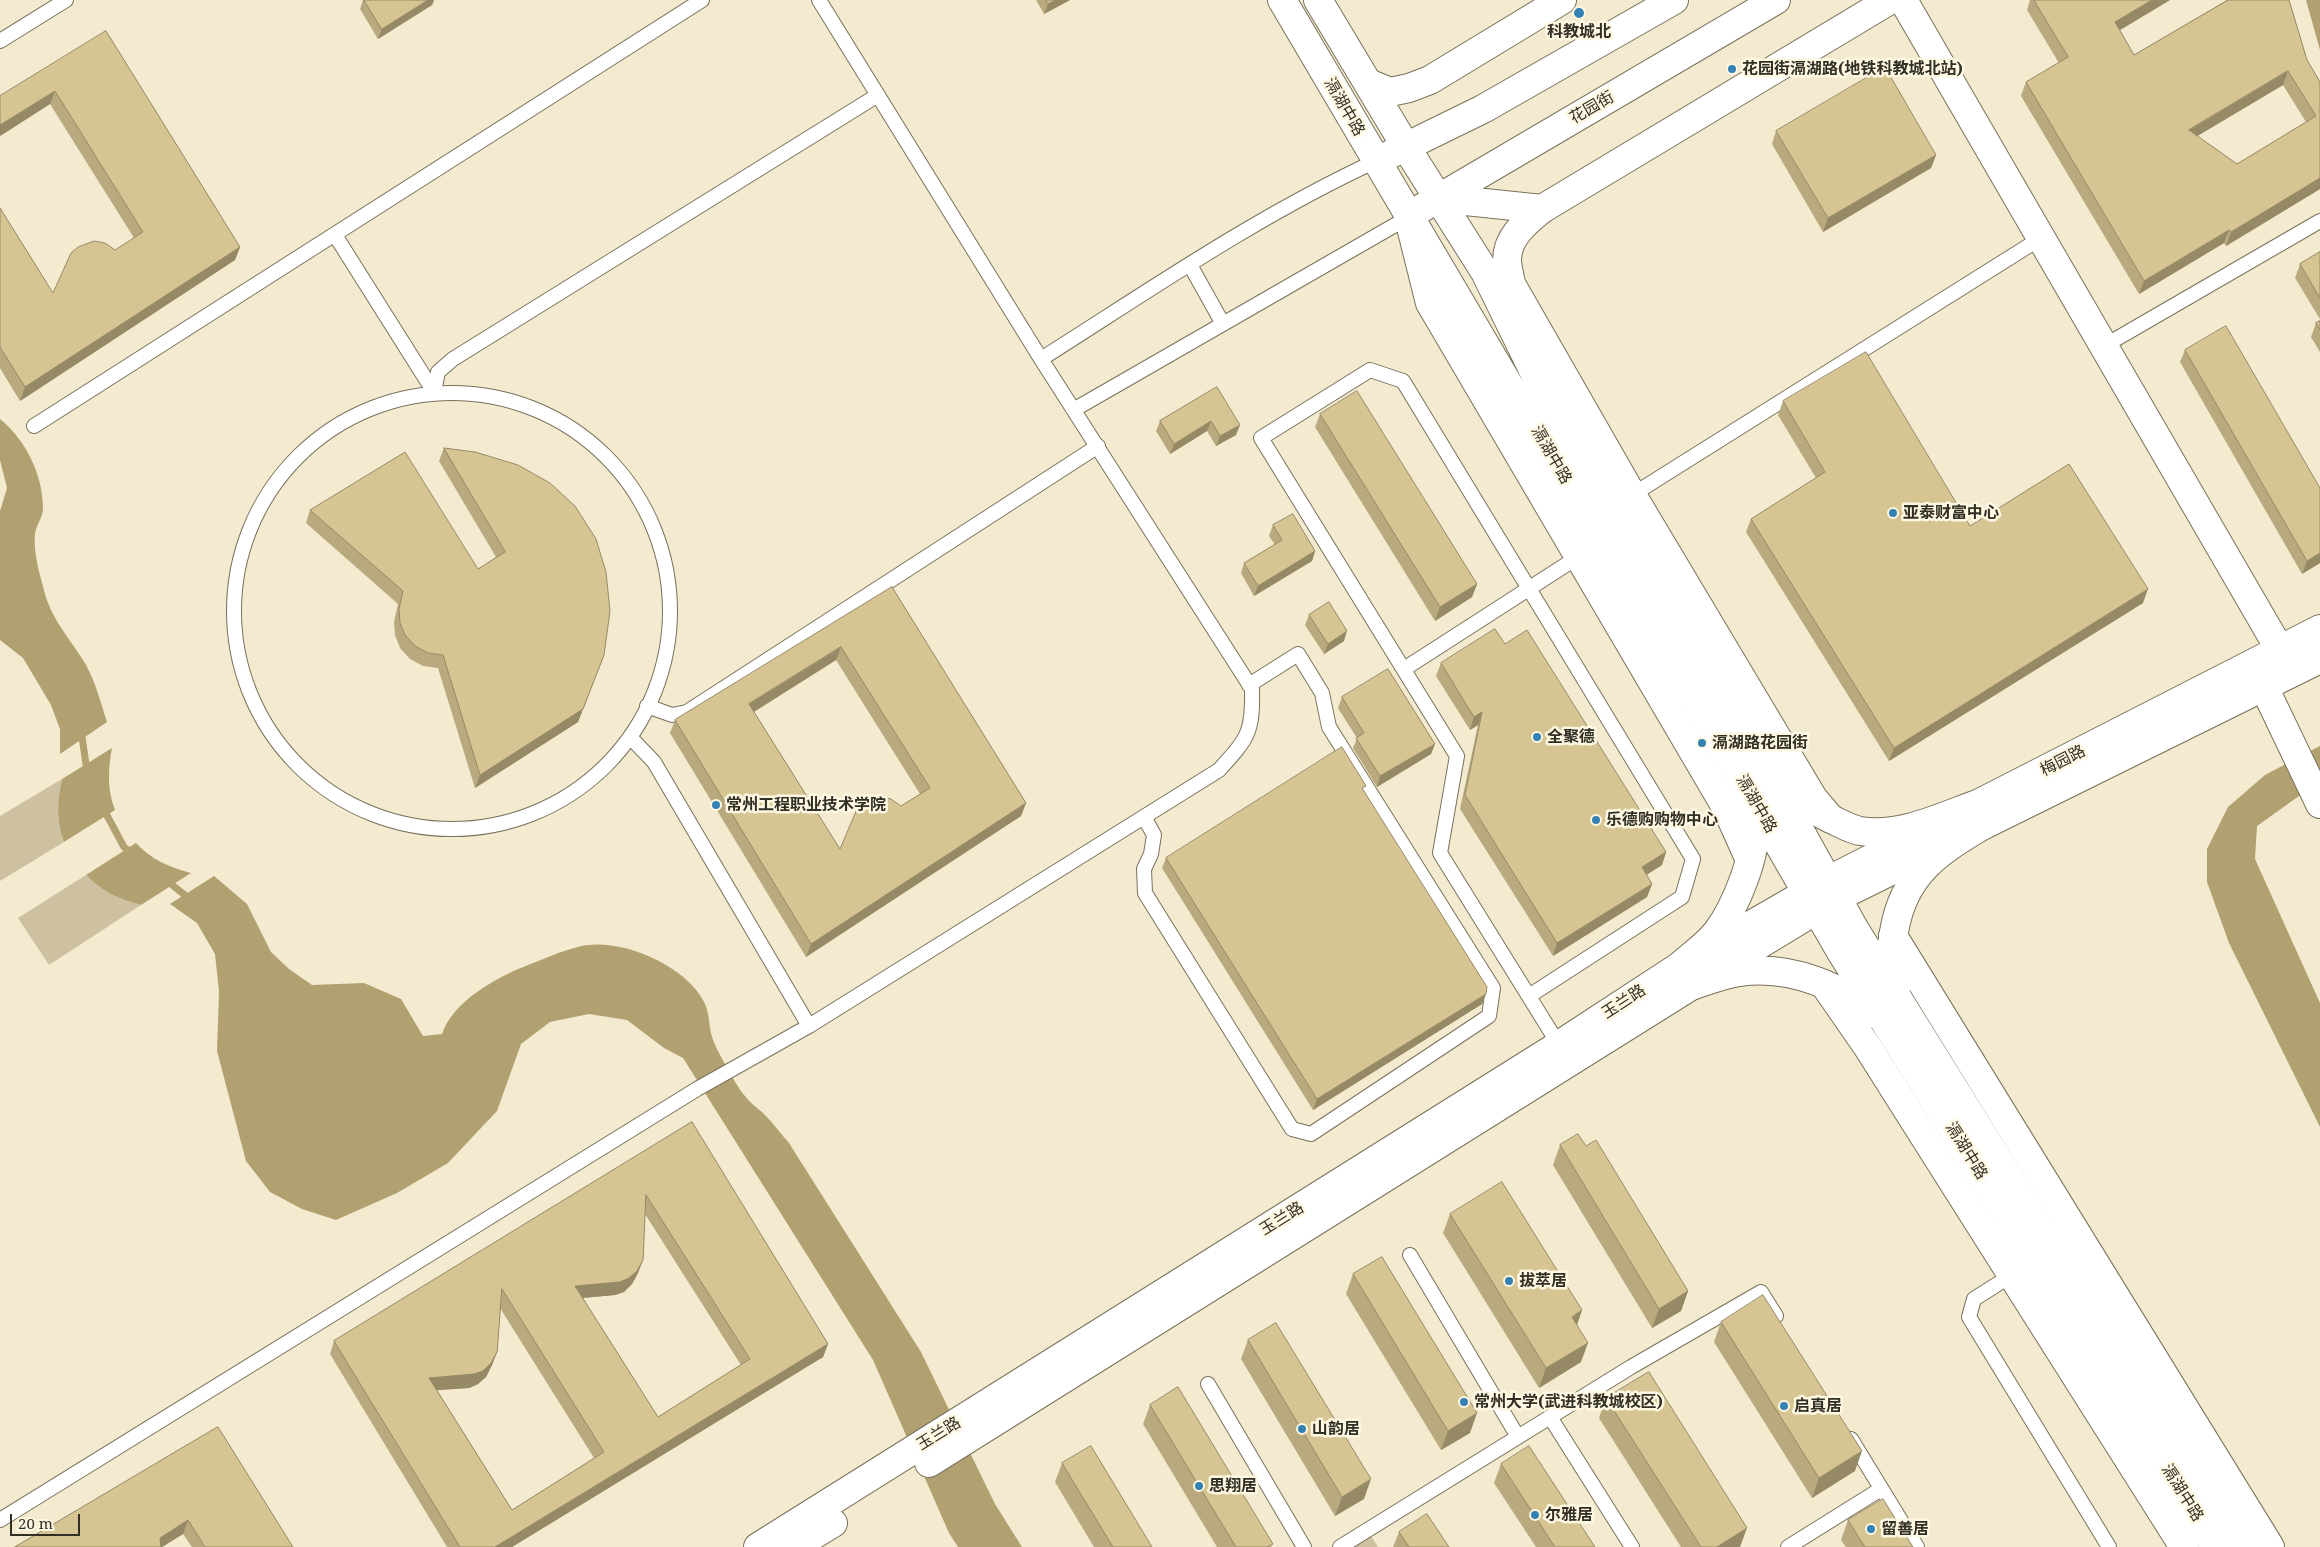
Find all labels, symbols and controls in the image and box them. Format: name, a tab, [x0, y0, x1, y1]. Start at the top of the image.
marker: 科教城北	[1572, 6, 1586, 20]
place label: 科教城北	[1547, 22, 1611, 42]
place label: 花园街滆湖路(地铁科教城北站)	[1742, 59, 1963, 79]
marker: 花园街滆湖路(地铁科教城北站)	[1726, 63, 1738, 75]
street label: 滆湖中路	[1320, 74, 1368, 140]
street label: 花园街	[1566, 88, 1618, 128]
street label: 滆湖中路	[1527, 422, 1575, 488]
place label: 亚泰财富中心	[1903, 503, 1999, 523]
marker: 亚泰财富中心	[1887, 507, 1899, 519]
place label: 全聚德	[1547, 727, 1595, 747]
marker: 全聚德	[1531, 731, 1543, 743]
place label: 滆湖路花园街	[1712, 733, 1808, 753]
marker: 滆湖路花园街	[1696, 737, 1708, 749]
street label: 梅园路	[2037, 742, 2089, 780]
street label: 滆湖中路	[1732, 771, 1780, 837]
place label: 常州工程职业技术学院	[726, 795, 886, 815]
marker: 常州工程职业技术学院	[710, 799, 722, 811]
place label: 乐德购购物中心	[1606, 810, 1718, 830]
marker: 乐德购购物中心	[1590, 814, 1602, 826]
street label: 玉兰路	[1599, 981, 1649, 1023]
street label: 滆湖中路	[1941, 1119, 1991, 1183]
street label: 玉兰路	[1257, 1198, 1307, 1240]
place label: 拔萃居	[1519, 1271, 1567, 1291]
marker: 拔萃居	[1503, 1275, 1515, 1287]
place label: 常州大学(武进科教城校区)	[1474, 1392, 1663, 1412]
marker: 常州大学(武进科教城校区)	[1458, 1396, 1470, 1408]
place label: 启真居	[1794, 1396, 1842, 1416]
marker: 启真居	[1778, 1400, 1790, 1412]
street label: 玉兰路	[914, 1413, 964, 1455]
place label: 山韵居	[1312, 1419, 1360, 1439]
marker: 山韵居	[1296, 1423, 1308, 1435]
street label: 滆湖中路	[2157, 1461, 2207, 1525]
place label: 思翔居	[1209, 1476, 1257, 1496]
marker: 思翔居	[1193, 1480, 1205, 1492]
scale bar	[12, 1504, 82, 1536]
place label: 尔雅居	[1545, 1505, 1593, 1525]
marker: 尔雅居	[1529, 1509, 1541, 1521]
text: 20 m	[18, 1513, 53, 1533]
place label: 留善居	[1881, 1519, 1929, 1539]
marker: 留善居	[1865, 1523, 1877, 1535]

